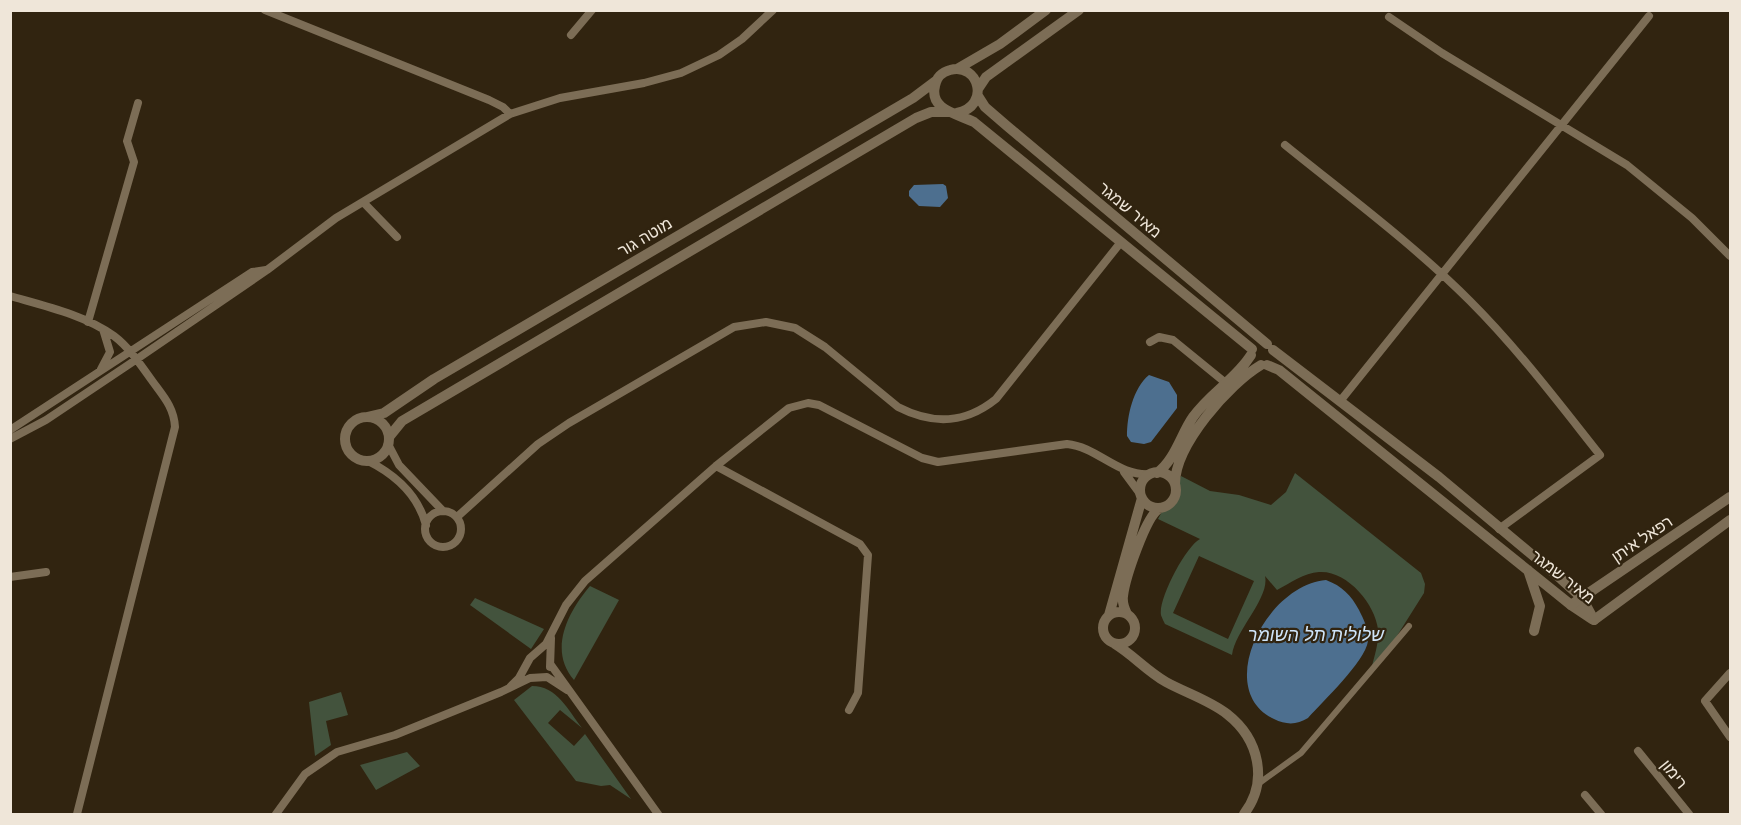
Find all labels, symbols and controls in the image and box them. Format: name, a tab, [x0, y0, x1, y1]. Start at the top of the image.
street label: מאיר שמגר	[1095, 179, 1165, 241]
street label: מוטה גור	[615, 214, 675, 260]
street label: רפאל איתן	[1608, 512, 1676, 566]
street label: מאיר שמגר	[1528, 547, 1598, 607]
water label: שלולית תל השומר	[1248, 625, 1385, 645]
street label: רימון	[1657, 756, 1691, 792]

